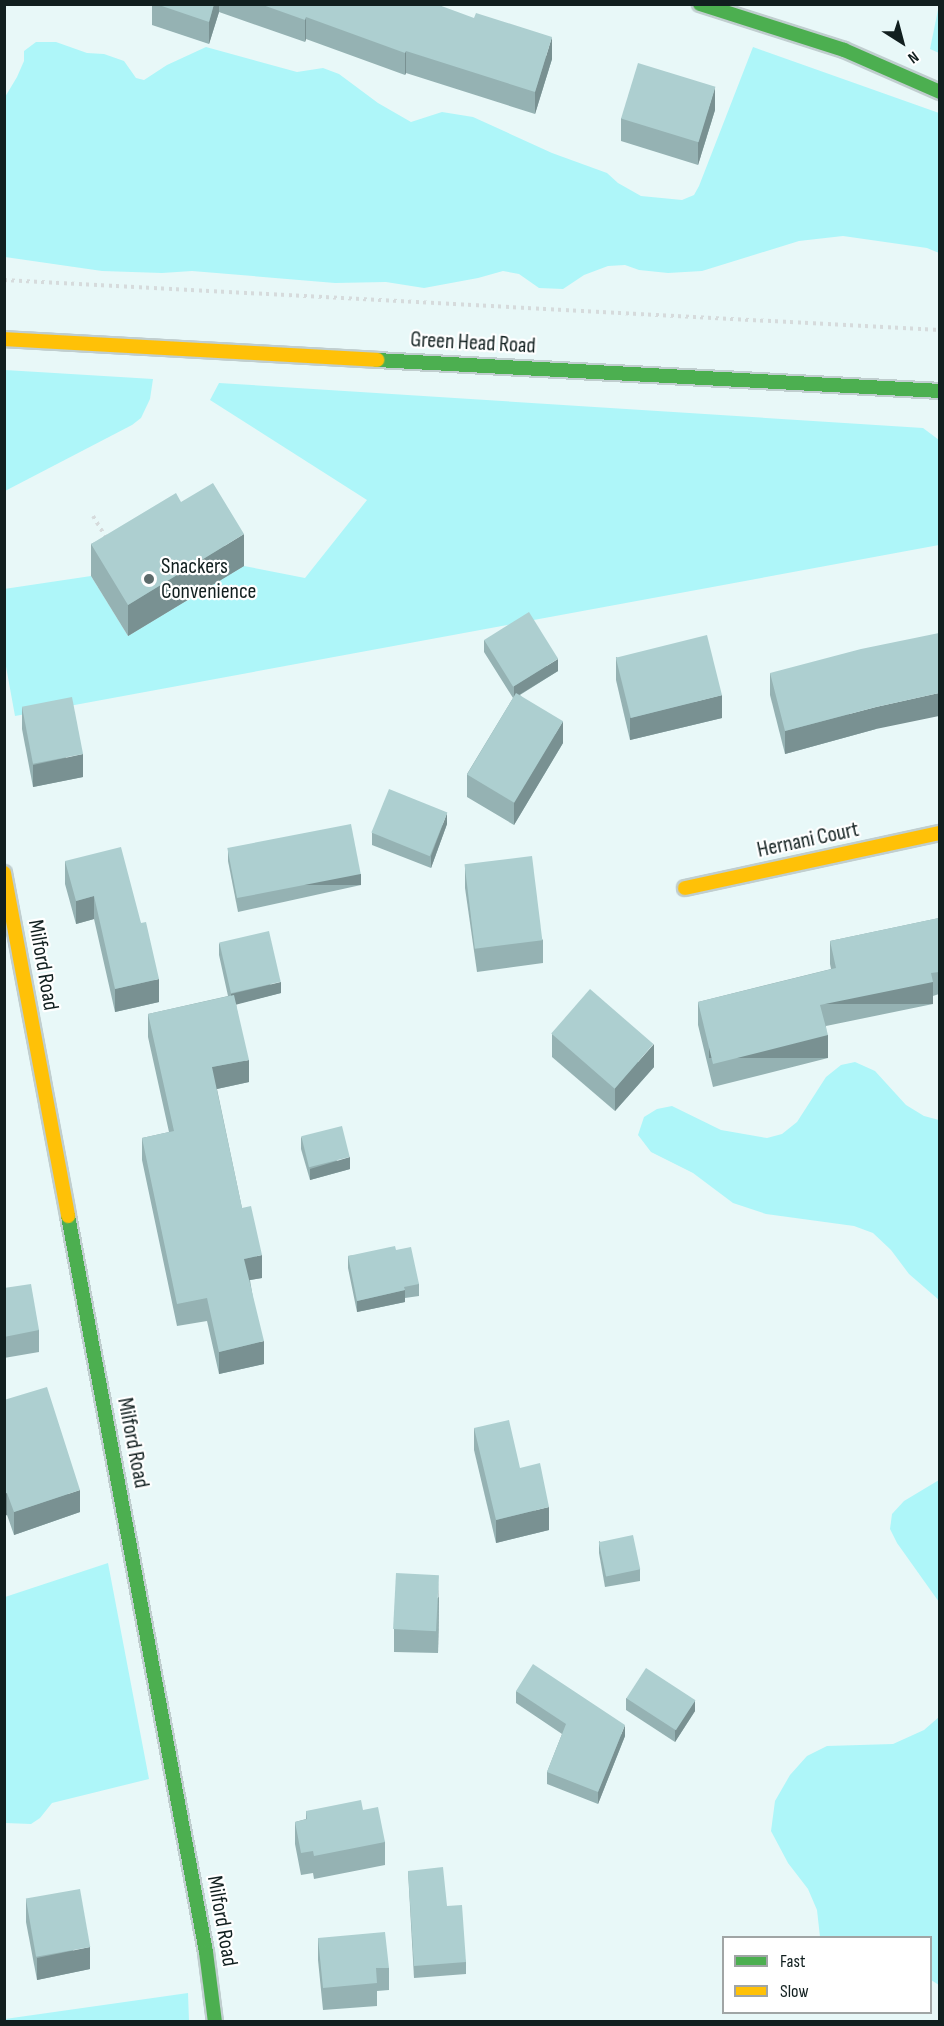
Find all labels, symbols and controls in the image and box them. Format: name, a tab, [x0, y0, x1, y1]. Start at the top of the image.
north arrow	[872, 12, 932, 72]
text: N	[904, 47, 922, 67]
street label: Green Head Road	[410, 327, 536, 359]
place label: Snackers Convenience	[161, 553, 256, 604]
marker: Snackers Convenience	[142, 572, 156, 586]
street label: Hernani Court	[755, 816, 861, 864]
street label: Milford Road	[22, 918, 64, 1012]
street label: Milford Road	[111, 1396, 155, 1490]
street label: Milford Road	[201, 1874, 243, 1968]
legend	[722, 1936, 932, 2014]
text: Fast	[780, 1951, 805, 1972]
text: Slow	[780, 1981, 809, 2002]

